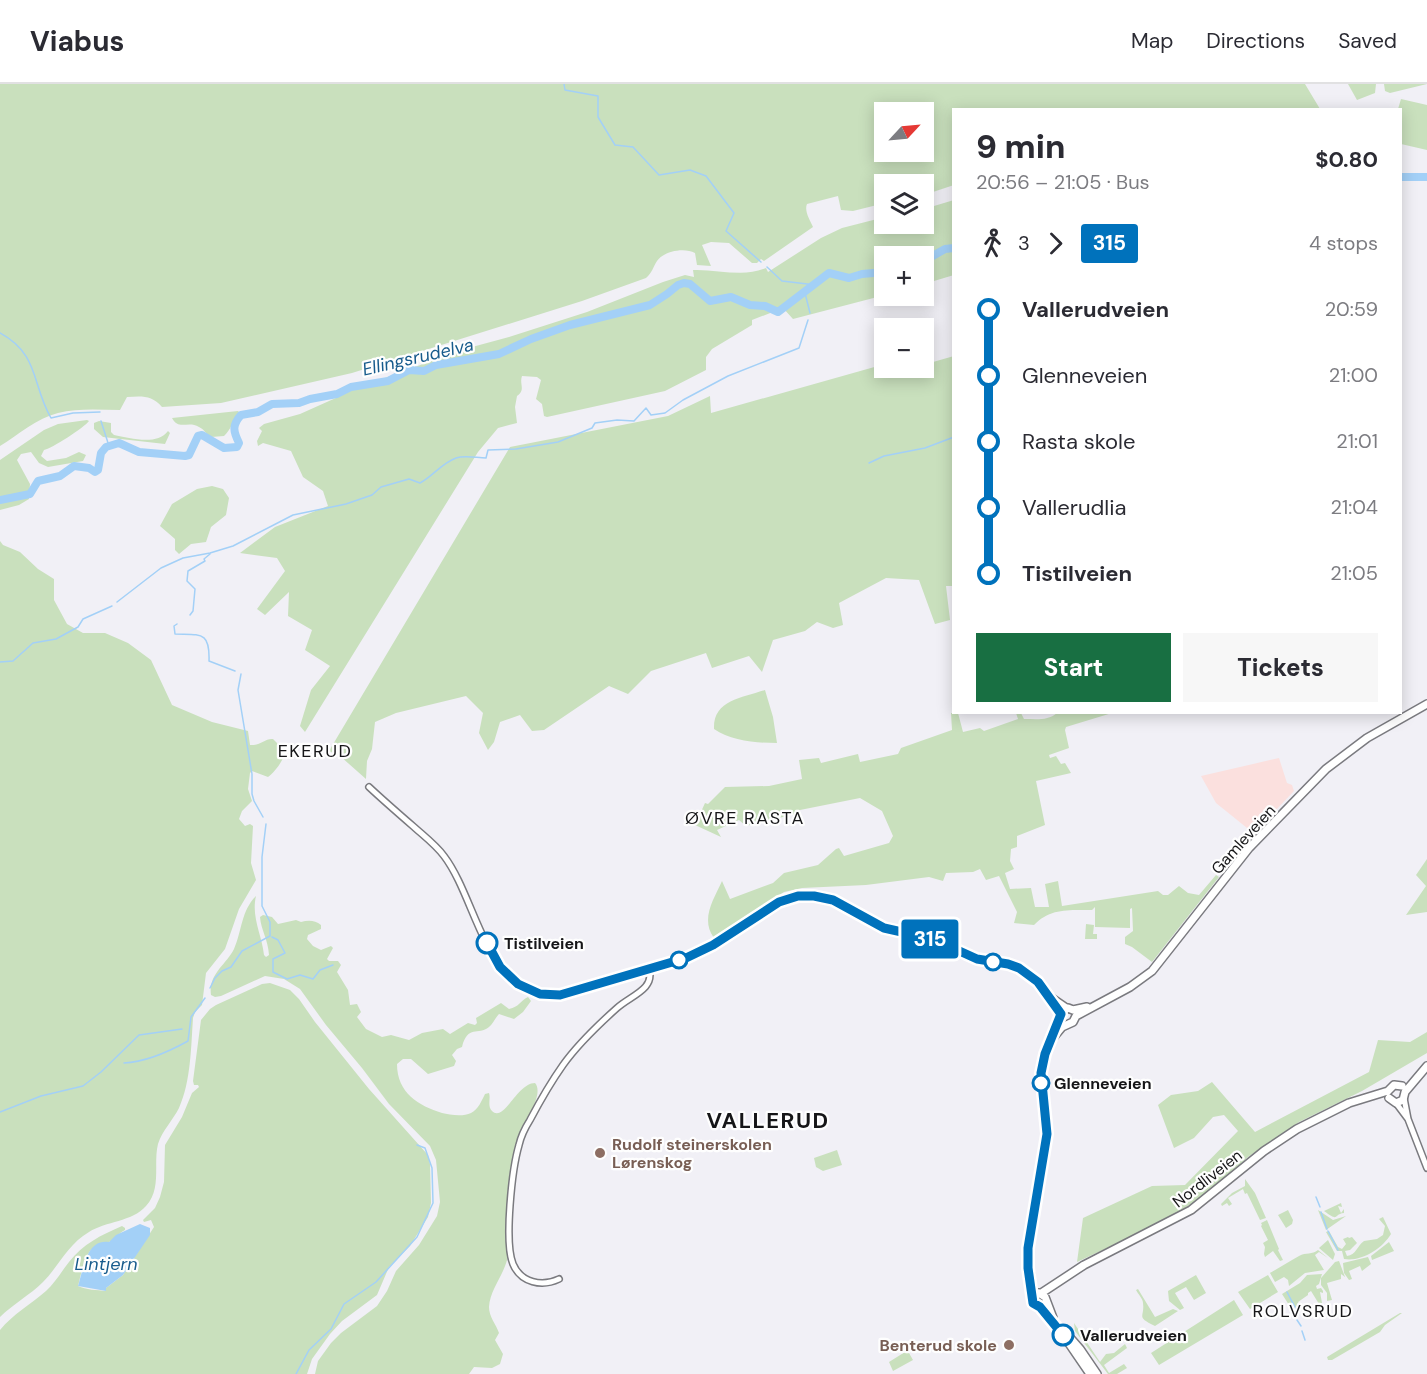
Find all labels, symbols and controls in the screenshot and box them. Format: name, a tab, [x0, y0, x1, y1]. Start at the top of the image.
text: Viabus	[30, 23, 124, 60]
text: Map	[1131, 27, 1173, 55]
text: Directions	[1206, 27, 1305, 55]
text: Saved	[1338, 27, 1397, 55]
north arrow	[874, 102, 934, 162]
map controls	[874, 102, 934, 378]
text: 9 min	[976, 125, 1065, 168]
text: $0.80	[1315, 145, 1378, 174]
text: 20:56 – 21:05 · Bus	[976, 169, 1150, 195]
button: layers	[874, 174, 934, 234]
icon: walk	[976, 227, 1009, 260]
icon: forward	[1039, 227, 1072, 260]
text: 315	[1093, 229, 1126, 257]
text: 3	[1018, 230, 1030, 256]
text: 4 stops	[1309, 230, 1378, 256]
button: +	[874, 246, 934, 306]
text: Vallerudveien	[1022, 295, 1169, 324]
text: 20:59	[1325, 296, 1378, 322]
button: −	[874, 318, 934, 378]
water label: Ellingsrudelva	[360, 333, 476, 381]
text: Glenneveien	[1022, 361, 1147, 390]
text: 21:00	[1329, 362, 1378, 388]
text: Rasta skole	[1022, 427, 1136, 456]
text: 21:01	[1336, 428, 1378, 454]
text: Vallerudlia	[1022, 493, 1126, 522]
text: 21:04	[1330, 494, 1378, 520]
text: Tistilveien	[1022, 559, 1132, 588]
text: 21:05	[1330, 560, 1378, 586]
button: Start	[976, 633, 1171, 702]
button: Tickets	[1183, 633, 1378, 702]
district label: EKERUD	[278, 739, 352, 763]
street label: Gamleveien	[1207, 800, 1280, 879]
district label: ØVRE RASTA	[685, 806, 805, 830]
line badge: 315	[896, 920, 964, 958]
text: 315	[913, 925, 947, 953]
marker: Tistilveien	[476, 932, 498, 954]
place label: Tistilveien	[504, 933, 584, 954]
unlabelled marker	[670, 951, 688, 969]
unlabelled marker	[984, 953, 1002, 971]
place label: Glenneveien	[1054, 1073, 1152, 1094]
marker: Glenneveien	[1032, 1074, 1050, 1092]
district label: VALLERUD	[706, 1106, 830, 1135]
place label: Rudolf steinerskolen Lørenskog	[612, 1134, 772, 1173]
street label: Nordliveien	[1168, 1145, 1246, 1212]
marker: Rudolf steinerskolen Lørenskog	[593, 1146, 607, 1160]
water label: Lintjern	[75, 1252, 137, 1276]
district label: ROLVSRUD	[1253, 1299, 1353, 1323]
marker: Vallerudveien	[1052, 1324, 1074, 1346]
place label: Vallerudveien	[1080, 1325, 1187, 1346]
place label: Benterud skole	[880, 1335, 997, 1356]
marker: Benterud skole	[1002, 1338, 1016, 1352]

